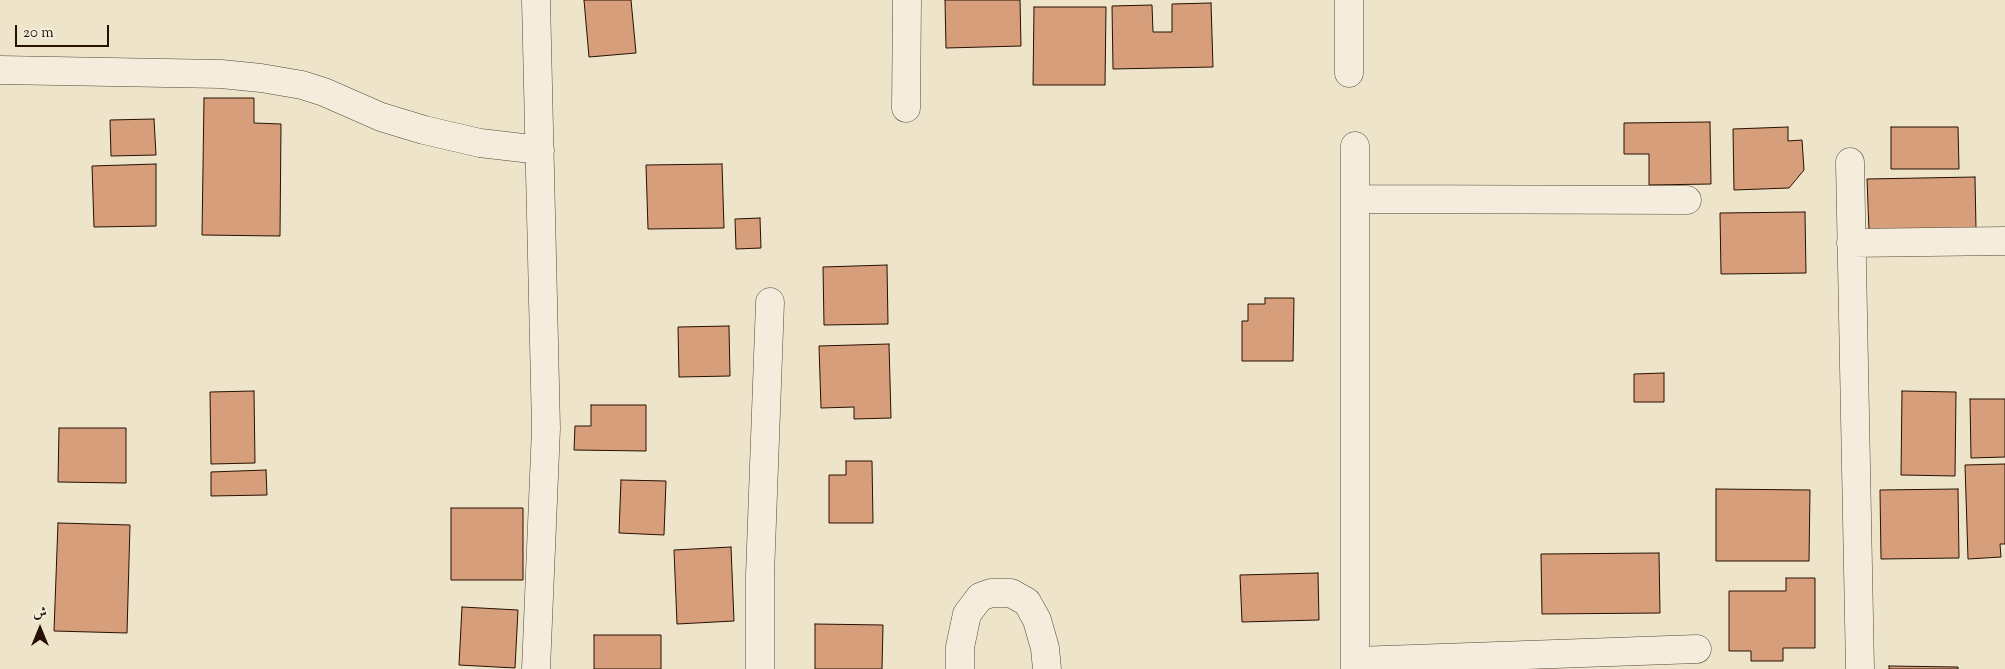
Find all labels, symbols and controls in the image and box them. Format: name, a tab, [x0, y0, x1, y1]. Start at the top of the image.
scale bar	[18, 15, 111, 47]
text: 20 m	[23, 23, 54, 44]
north arrow	[15, 604, 65, 654]
text: ش	[33, 604, 47, 624]

